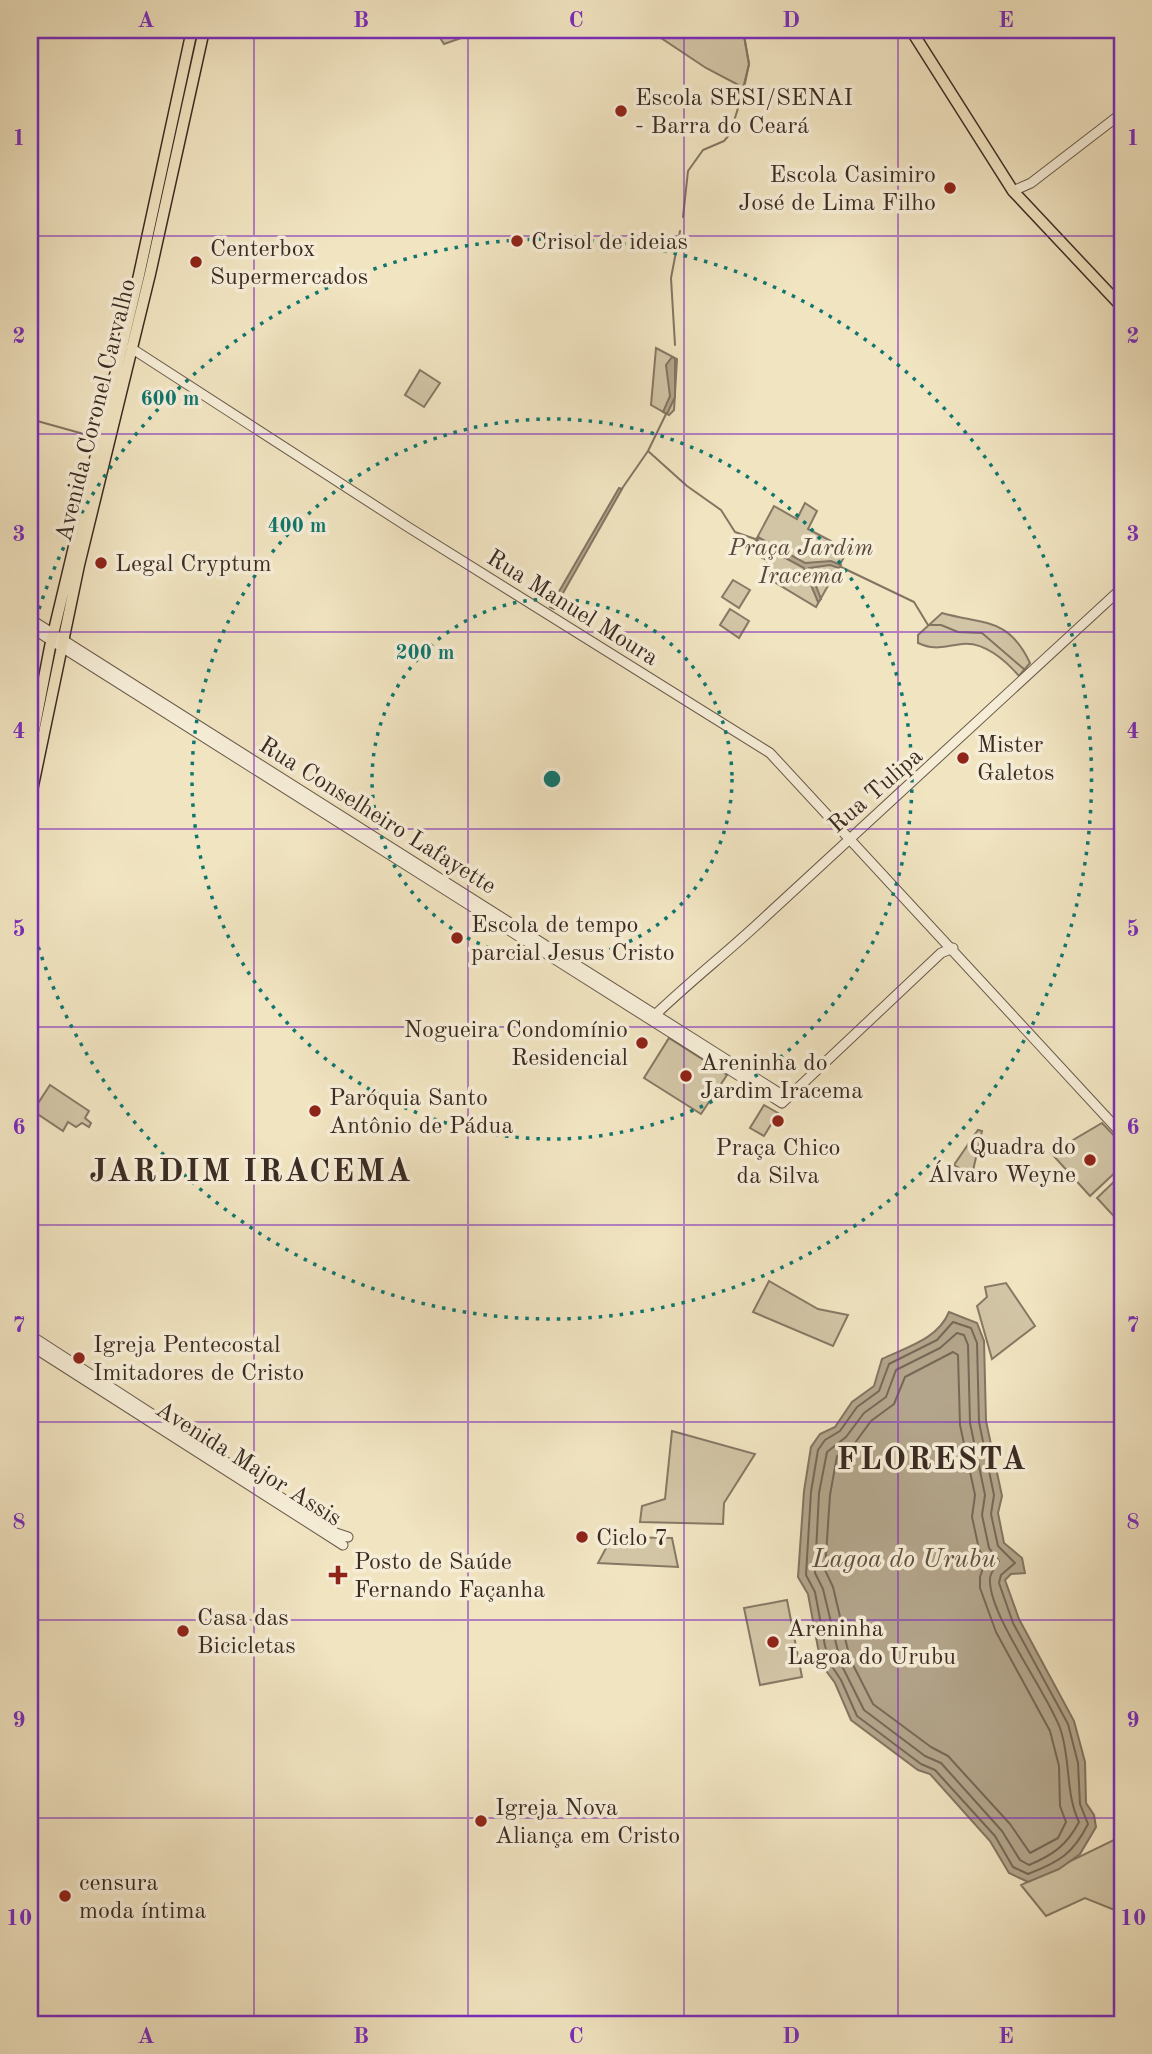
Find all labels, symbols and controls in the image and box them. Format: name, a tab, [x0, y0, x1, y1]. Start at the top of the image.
text: A	[137, 9, 155, 32]
text: B	[353, 9, 369, 32]
text: C	[568, 9, 584, 32]
text: D	[782, 9, 800, 32]
text: E	[998, 9, 1014, 32]
place label: Escola SESI/SENAI - Barra do Ceará	[635, 87, 853, 139]
marker: Escola SESI/SENAI - Barra do Ceará	[613, 103, 629, 119]
text: 1	[12, 127, 26, 150]
text: 1	[1126, 127, 1140, 150]
place label: Escola Casimiro José de Lima Filho	[738, 164, 936, 216]
marker: Escola Casimiro José de Lima Filho	[942, 180, 958, 196]
place label: Crisol de ideias	[531, 231, 688, 255]
marker: Crisol de ideias	[509, 233, 525, 249]
place label: Centerbox Supermercados	[210, 238, 368, 290]
marker: Centerbox Supermercados	[188, 254, 204, 270]
street label: Avenida Coronel Carvalho	[53, 277, 141, 544]
text: 2	[12, 325, 26, 348]
text: 2	[1126, 325, 1140, 348]
text: 600 m	[140, 389, 200, 410]
text: 400 m	[267, 516, 327, 537]
text: 3	[12, 523, 26, 546]
text: 3	[1126, 523, 1140, 546]
park label: Praça Jardim Iracema	[728, 537, 873, 589]
street label: Rua Manuel Moura	[482, 546, 662, 671]
place label: Legal Cryptum	[115, 553, 271, 577]
marker: Legal Cryptum	[93, 555, 109, 571]
text: 200 m	[395, 643, 455, 664]
text: 4	[12, 720, 26, 743]
text: 4	[1126, 720, 1140, 743]
street label: Rua Conselheiro Lafayette	[254, 734, 500, 900]
place label: Mister Galetos	[977, 734, 1054, 786]
street label: Rua Tulipa	[825, 744, 928, 839]
marker: Mister Galetos	[955, 750, 971, 766]
centre of rings	[540, 767, 564, 791]
place label: Escola de tempo parcial Jesus Cristo	[471, 914, 675, 966]
text: 5	[12, 918, 26, 941]
text: 5	[1126, 918, 1140, 941]
marker: Escola de tempo parcial Jesus Cristo	[449, 930, 465, 946]
place label: Nogueira Condomínio Residencial	[404, 1019, 628, 1071]
marker: Nogueira Condomínio Residencial	[634, 1035, 650, 1051]
place label: Areninha do Jardim Iracema	[700, 1052, 863, 1104]
marker: Areninha do Jardim Iracema	[678, 1068, 694, 1084]
place label: Paróquia Santo Antônio de Pádua	[329, 1087, 513, 1139]
marker: Paróquia Santo Antônio de Pádua	[307, 1103, 323, 1119]
marker: Praça Chico da Silva	[770, 1113, 786, 1129]
text: 6	[12, 1116, 26, 1139]
text: 6	[1126, 1116, 1140, 1139]
place label: Quadra do Álvaro Weyne	[928, 1136, 1076, 1188]
place label: Praça Chico da Silva	[715, 1137, 841, 1189]
marker: Quadra do Álvaro Weyne	[1082, 1152, 1098, 1168]
district label: JARDIM IRACEMA	[89, 1157, 413, 1189]
text: 7	[12, 1314, 26, 1337]
text: 7	[1126, 1314, 1140, 1337]
place label: Igreja Pentecostal Imitadores de Cristo	[93, 1334, 304, 1386]
marker: Igreja Pentecostal Imitadores de Cristo	[71, 1350, 87, 1366]
street label: Avenida Major Assis	[151, 1398, 345, 1532]
district label: FLORESTA	[836, 1445, 1028, 1477]
text: 8	[12, 1511, 26, 1534]
text: 8	[1126, 1511, 1140, 1534]
place label: Ciclo 7	[596, 1527, 668, 1551]
marker: Ciclo 7	[574, 1529, 590, 1545]
water label: Lagoa do Urubu	[811, 1547, 996, 1573]
place label: Posto de Saúde Fernando Façanha	[354, 1551, 545, 1603]
marker: Posto de Saúde Fernando Façanha	[328, 1565, 348, 1585]
place label: Casa das Bicicletas	[197, 1607, 296, 1659]
place label: Areninha Lagoa do Urubu	[787, 1618, 956, 1670]
marker: Casa das Bicicletas	[175, 1623, 191, 1639]
marker: Areninha Lagoa do Urubu	[765, 1634, 781, 1650]
text: 9	[12, 1709, 26, 1732]
text: 9	[1126, 1709, 1140, 1732]
place label: Igreja Nova Aliança em Cristo	[495, 1797, 680, 1849]
marker: Igreja Nova Aliança em Cristo	[473, 1813, 489, 1829]
place label: censura moda íntima	[79, 1872, 206, 1924]
marker: censura moda íntima	[57, 1888, 73, 1904]
text: 10	[6, 1907, 32, 1930]
text: 10	[1120, 1907, 1146, 1930]
text: A	[137, 2025, 155, 2048]
text: B	[353, 2025, 369, 2048]
text: C	[568, 2025, 584, 2048]
text: D	[782, 2025, 800, 2048]
text: E	[998, 2025, 1014, 2048]

